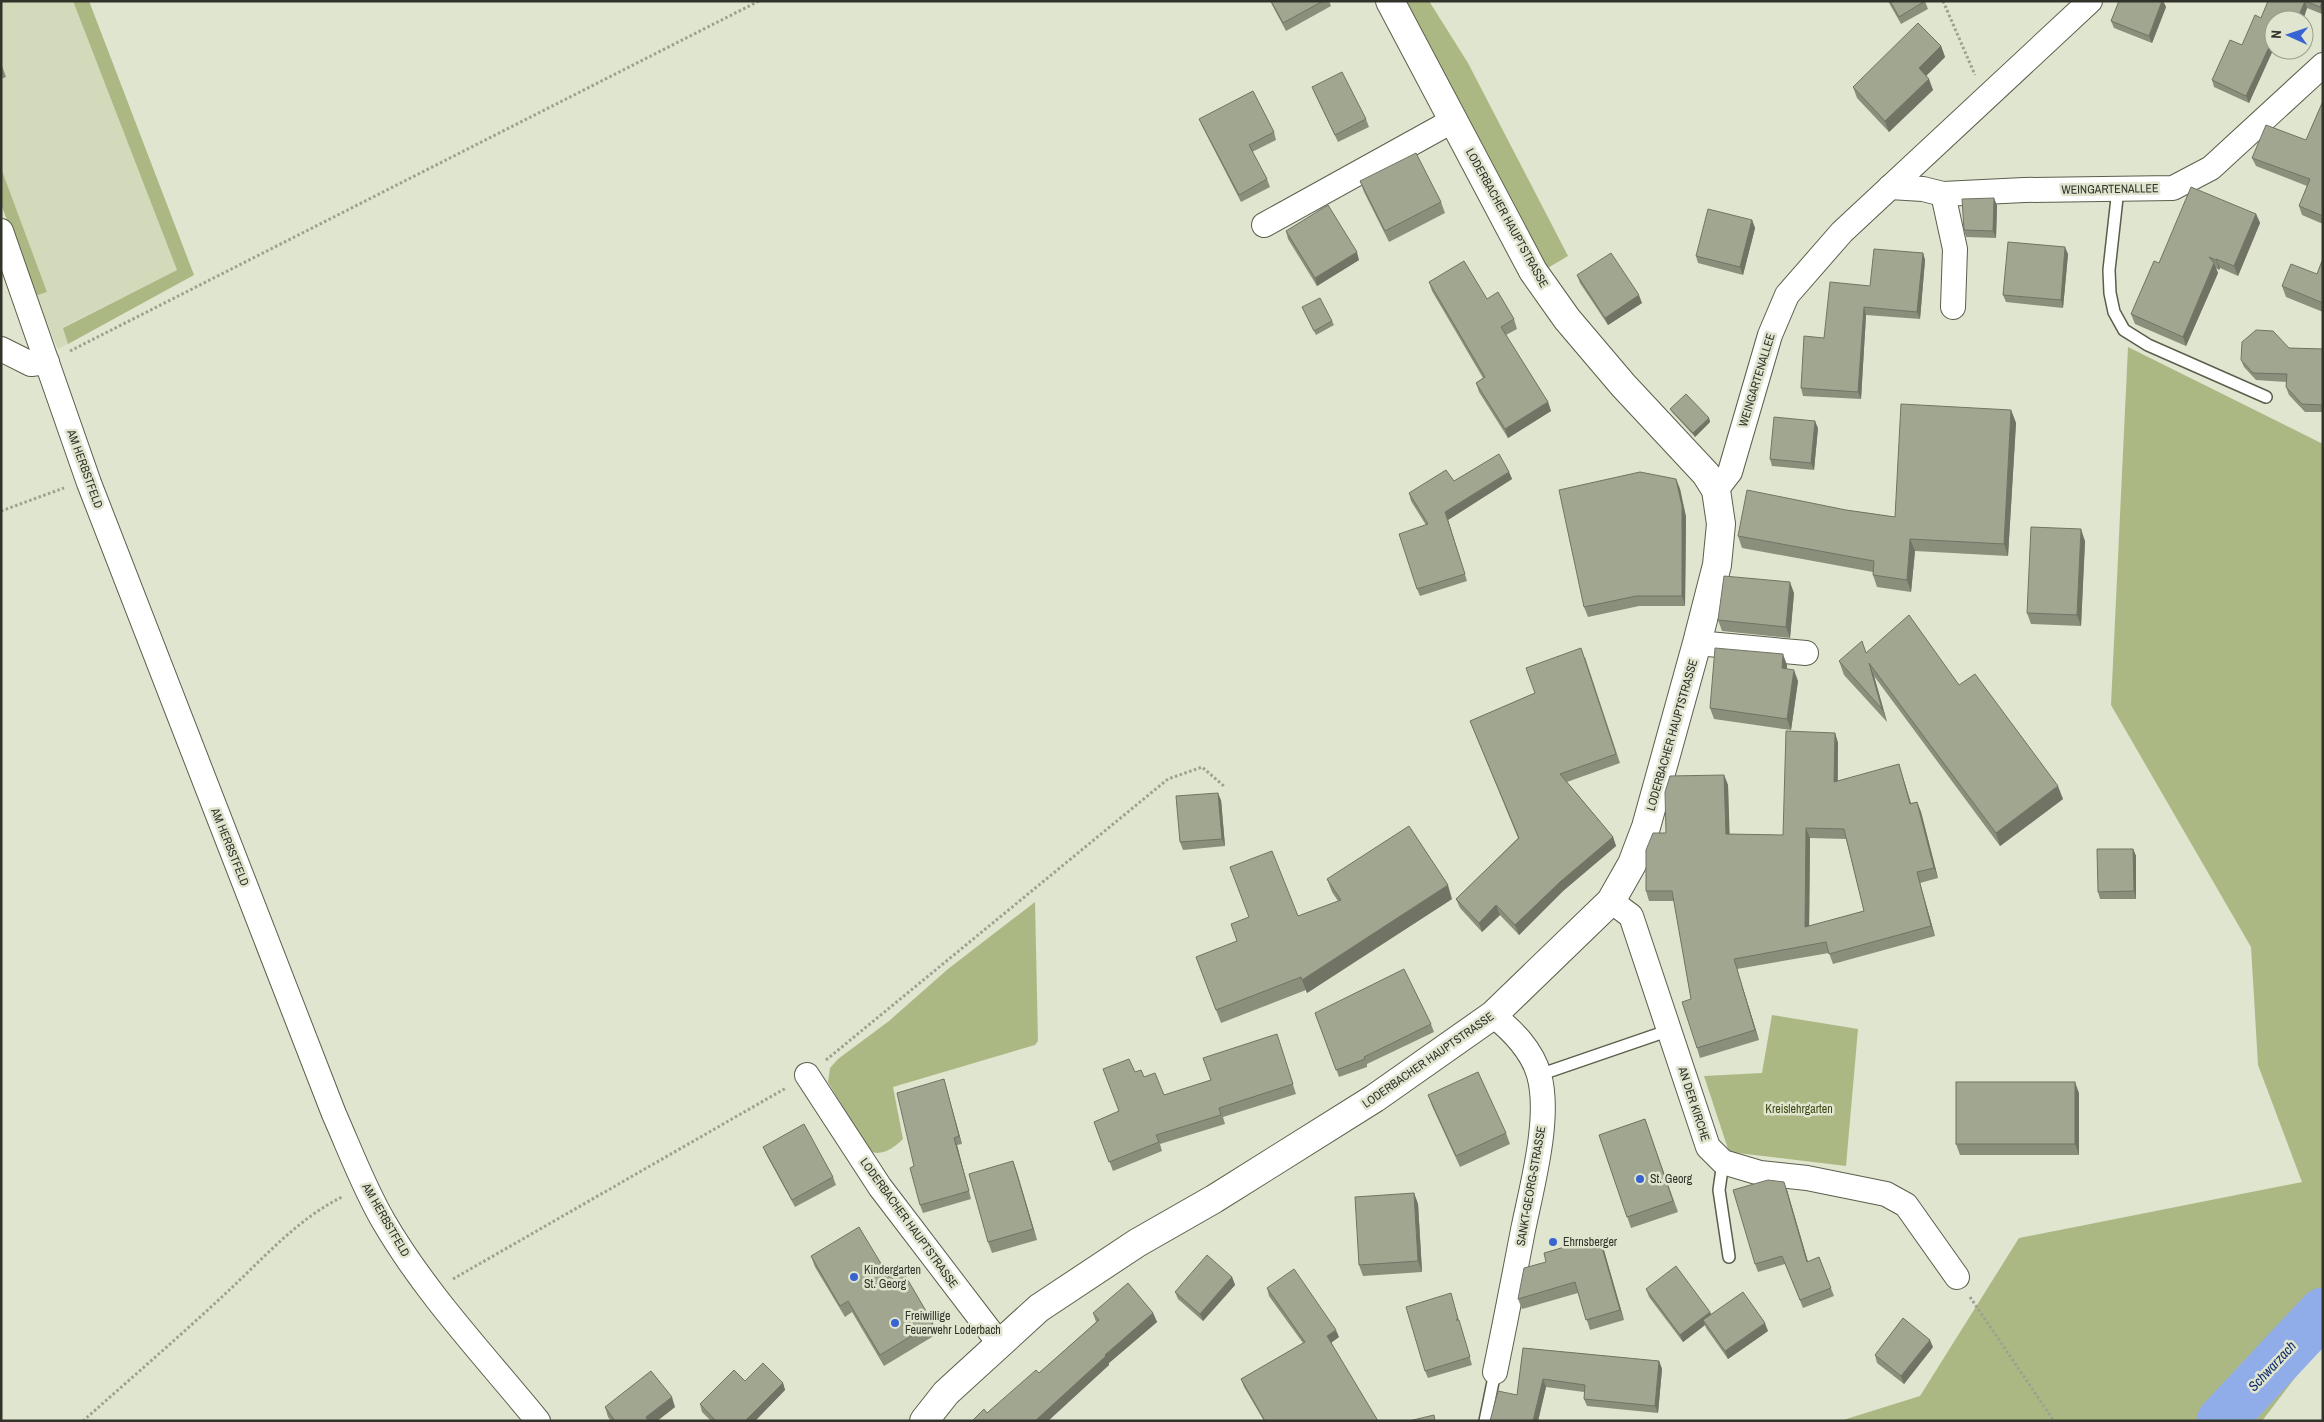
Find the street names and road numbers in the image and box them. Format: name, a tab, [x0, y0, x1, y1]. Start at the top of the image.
street label: LODERBACHER HAUPTSTRASSE	[1462, 145, 1552, 291]
street label: WEINGARTENALLEE	[2061, 180, 2159, 198]
street label: WEINGARTENALLEE	[1735, 331, 1779, 429]
street label: AM HERBSTFELD	[63, 427, 107, 511]
street label: LODERBACHER HAUPTSTRASSE	[1643, 657, 1701, 813]
street label: AM HERBSTFELD	[207, 805, 253, 888]
street label: LODERBACHER HAUPTSTRASSE	[1359, 1008, 1497, 1112]
street label: AN DER KIRCHE	[1674, 1064, 1714, 1143]
street label: SANKT-GEORG-STRASSE	[1513, 1125, 1549, 1247]
street label: LODERBACHER HAUPTSTRASSE	[856, 1155, 962, 1291]
street label: AM HERBSTFELD	[358, 1179, 414, 1260]

